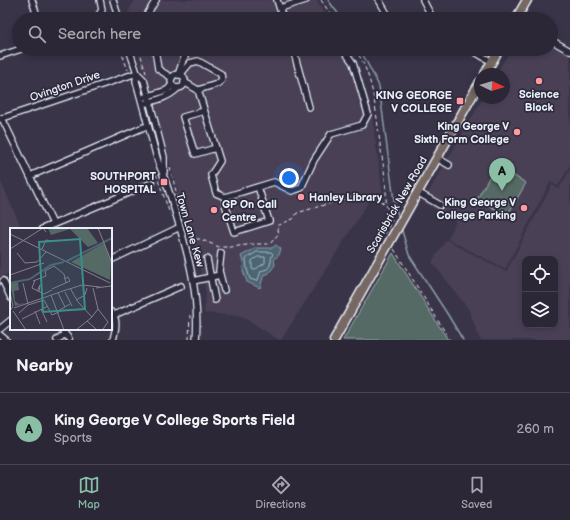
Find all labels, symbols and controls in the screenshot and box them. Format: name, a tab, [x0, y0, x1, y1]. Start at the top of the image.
search box	[12, 12, 558, 56]
icon: search	[26, 23, 48, 45]
text: Search here	[58, 25, 141, 44]
street label: Ovington Drive	[28, 68, 102, 104]
north arrow	[474, 68, 510, 104]
marker: Science Block	[534, 76, 544, 86]
place label: Science Block	[519, 88, 559, 114]
place label: KING GEORGE V COLLEGE	[375, 89, 452, 115]
marker: KING GEORGE V COLLEGE	[455, 96, 465, 106]
place label: King George V Sixth Form College	[414, 120, 509, 146]
marker: King George V Sixth Form College	[512, 127, 522, 137]
street label: Scarisbrick New Road	[364, 154, 430, 256]
pin: A	[489, 158, 515, 191]
your location	[279, 168, 299, 188]
place label: SOUTHPORT HOSPITAL	[90, 170, 157, 196]
marker: SOUTHPORT HOSPITAL	[159, 177, 169, 187]
street label: Town Lane Kew	[173, 191, 207, 269]
place label: Hanley Library	[309, 191, 382, 204]
marker: Hanley Library	[296, 192, 306, 202]
place label: King George V College Parking	[437, 196, 516, 222]
place label: GP On Call Centre	[222, 198, 277, 224]
marker: King George V College Parking	[519, 203, 529, 213]
marker: GP On Call Centre	[209, 205, 219, 215]
inset map	[10, 228, 112, 330]
map controls	[522, 256, 558, 328]
button: locate	[522, 256, 558, 292]
button: layers	[522, 292, 558, 328]
text: Nearby	[16, 356, 73, 376]
text: King George V College Sports Field	[54, 411, 295, 430]
text: A	[25, 421, 33, 437]
text: 260 m	[516, 421, 554, 437]
text: Sports	[54, 430, 92, 446]
tab: Map	[78, 474, 100, 511]
tab: Directions	[255, 474, 306, 511]
tab: Saved	[461, 474, 492, 511]

